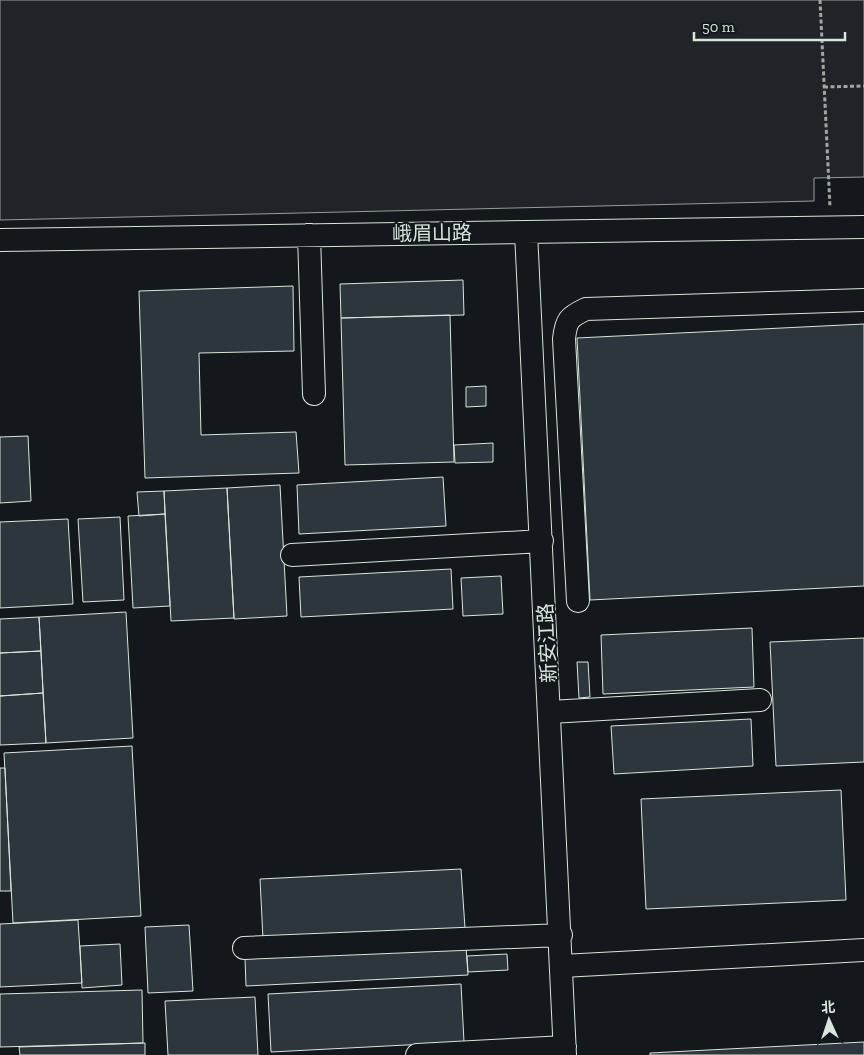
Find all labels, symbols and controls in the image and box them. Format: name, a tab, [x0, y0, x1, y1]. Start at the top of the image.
scale bar	[694, 10, 845, 42]
text: 50 m	[702, 18, 735, 36]
street label: 峨眉山路	[392, 220, 472, 246]
street label: 新安江路	[533, 602, 561, 684]
north arrow	[804, 995, 854, 1045]
text: 北	[821, 999, 836, 1016]

